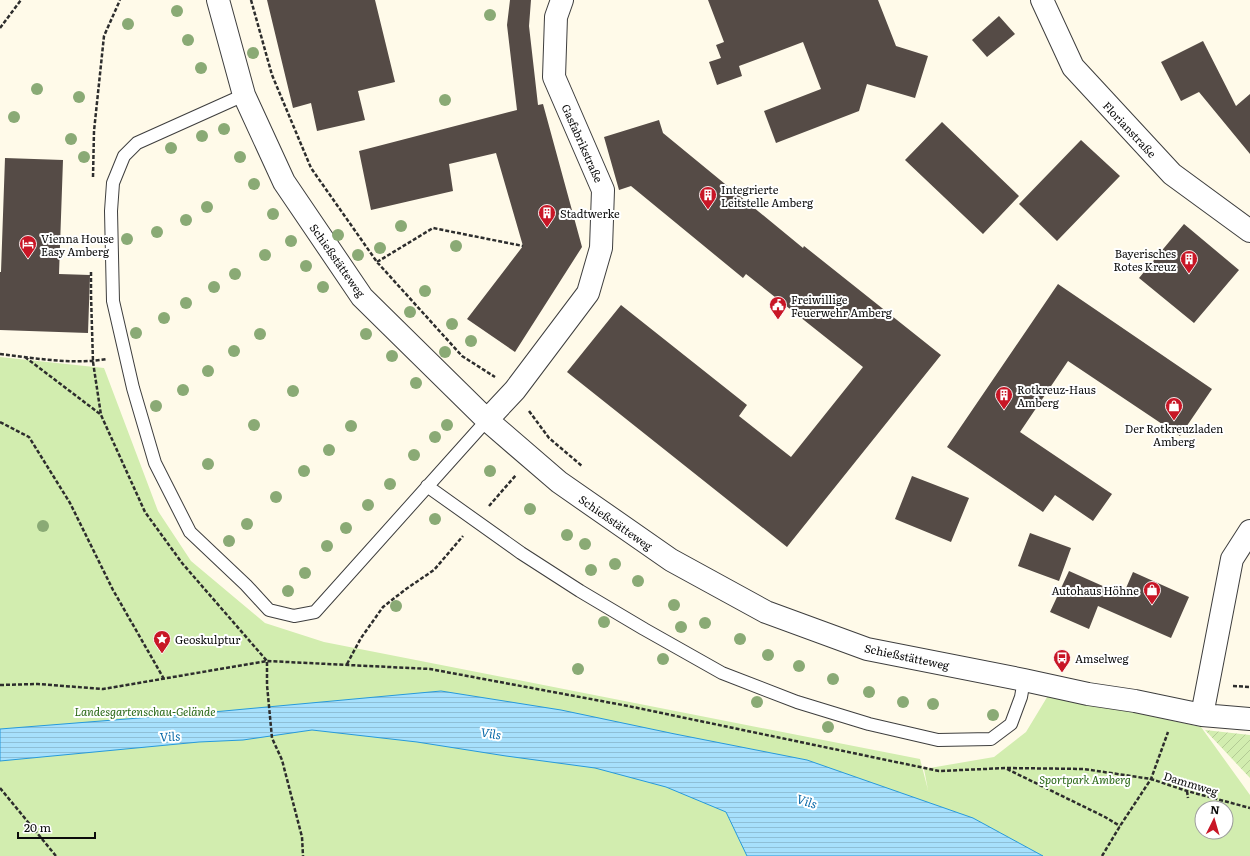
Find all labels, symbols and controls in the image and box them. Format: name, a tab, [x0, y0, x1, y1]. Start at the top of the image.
street label: Florianstraße	[1100, 97, 1160, 161]
street label: Gasfabrikstraße	[559, 101, 608, 185]
place label: Integrierte Leitstelle Amberg	[721, 181, 814, 210]
building icon: Integrierte Leitstelle Amberg	[698, 185, 718, 210]
building icon: Stadtwerke	[537, 203, 557, 228]
place label: Stadtwerke	[560, 205, 620, 221]
street label: Schießstätteweg	[307, 220, 370, 301]
place label: Vienna House Easy Amberg	[41, 230, 114, 259]
hotel icon: Vienna House Easy Amberg	[18, 234, 38, 259]
place label: Bayerisches Rotes Kreuz	[1114, 245, 1177, 274]
building icon: Bayerisches Rotes Kreuz	[1179, 249, 1199, 274]
place label: Freiwillige Feuerwehr Amberg	[791, 291, 893, 320]
public building icon: Freiwillige Feuerwehr Amberg	[768, 295, 788, 320]
place label: Rotkreuz-Haus Amberg	[1017, 381, 1096, 410]
building icon: Rotkreuz-Haus Amberg	[994, 385, 1014, 410]
shop icon: Der Rotkreuzladen Amberg	[1164, 396, 1184, 421]
place label: Der Rotkreuzladen Amberg	[1125, 420, 1223, 449]
street label: Schießstätteweg	[576, 491, 657, 554]
shop icon: Autohaus Höhne	[1142, 580, 1162, 605]
place label: Autohaus Höhne	[1051, 582, 1139, 598]
place icon: Geoskulptur	[152, 629, 172, 654]
place label: Geoskulptur	[175, 631, 241, 647]
street label: Schießstätteweg	[863, 639, 952, 673]
bus stop icon: Amselweg	[1052, 648, 1072, 673]
place label: Amselweg	[1075, 650, 1129, 666]
park label: Landesgartenschau-Gelände	[75, 703, 215, 719]
water label: Vils	[480, 723, 502, 743]
water label: Vils	[159, 726, 181, 746]
street label: Dammweg	[1162, 767, 1221, 799]
park label: Sportpark Amberg	[1039, 771, 1131, 787]
water label: Vils	[795, 789, 819, 813]
north arrow	[1194, 800, 1234, 840]
text: N	[1210, 801, 1220, 817]
scale bar	[18, 814, 95, 840]
text: 20 m	[24, 818, 51, 836]

